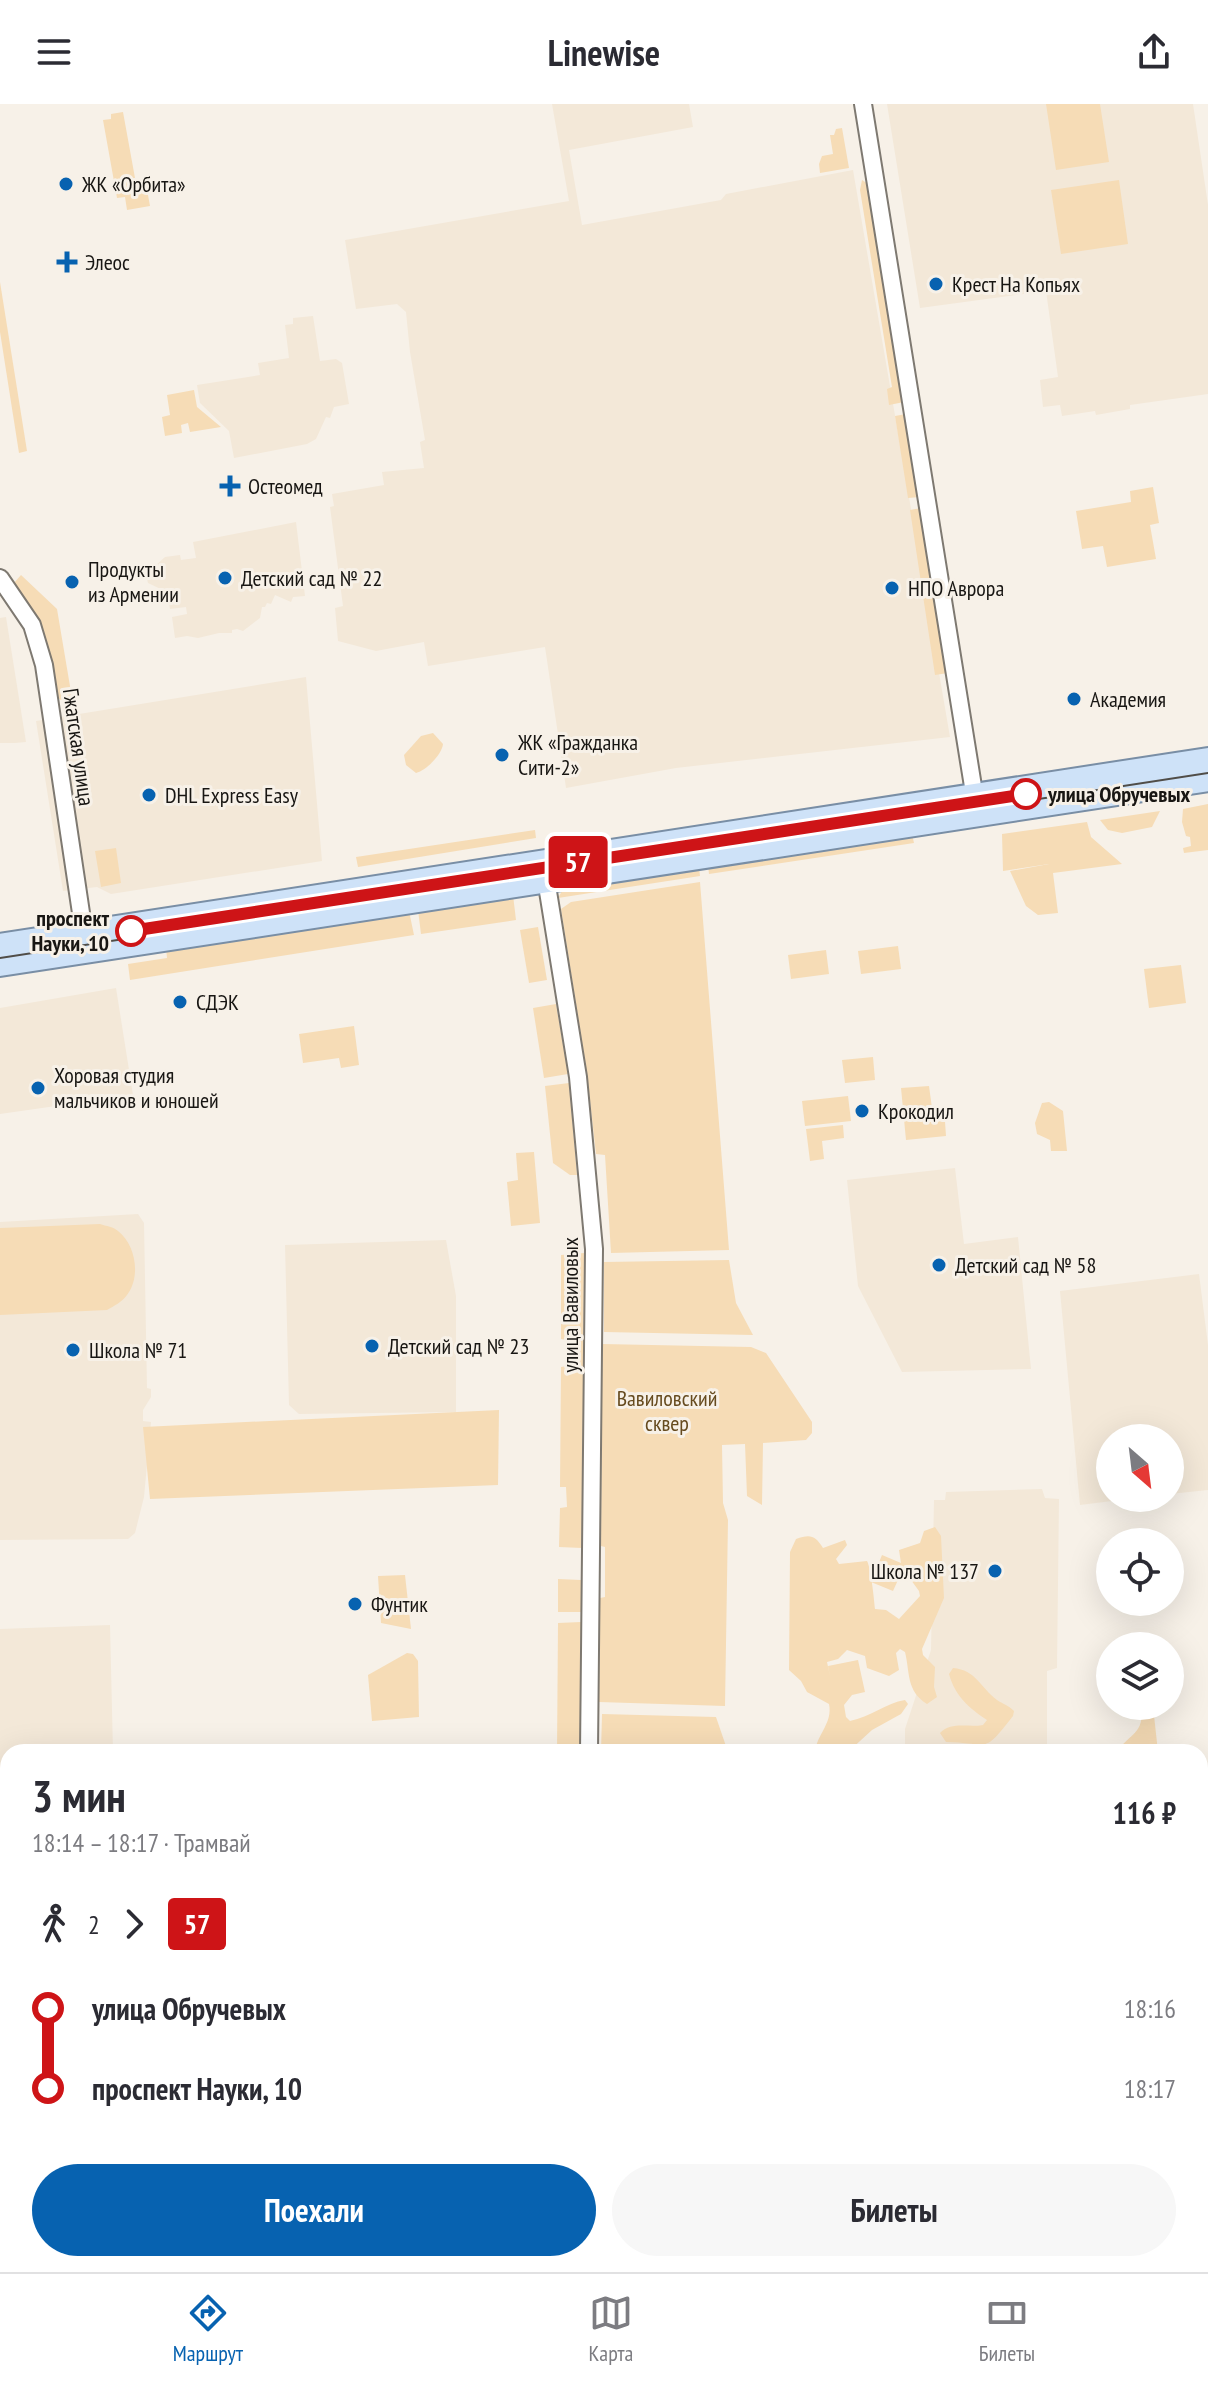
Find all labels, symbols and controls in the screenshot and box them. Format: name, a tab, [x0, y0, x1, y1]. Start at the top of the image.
text: Linewise	[548, 29, 660, 76]
icon: menu	[32, 30, 76, 74]
icon: share	[1132, 30, 1176, 74]
place label: ЖК «Орбита»	[81, 170, 186, 198]
marker: ЖК «Орбита»	[57, 175, 75, 193]
place label: Элеос	[85, 248, 130, 276]
marker: Элеос	[56, 251, 78, 273]
place label: Крест На Копьях	[952, 270, 1080, 298]
marker: Крест На Копьях	[927, 275, 945, 293]
place label: Остеомед	[248, 472, 323, 500]
marker: Остеомед	[219, 475, 241, 497]
place label: Продукты из Армении	[88, 555, 179, 608]
place label: Детский сад № 22	[241, 564, 382, 592]
marker: Детский сад № 22	[216, 569, 234, 587]
marker: Продукты из Армении	[63, 573, 81, 591]
place label: НПО Аврора	[908, 574, 1004, 602]
marker: НПО Аврора	[883, 579, 901, 597]
place label: Академия	[1090, 685, 1166, 713]
street label: Гжатская улица	[57, 687, 101, 807]
marker: Академия	[1065, 690, 1083, 708]
place label: ЖК «Гражданка Сити-2»	[517, 728, 638, 781]
marker: ЖК «Гражданка Сити-2»	[493, 746, 511, 764]
marker: улица Обручевых	[1011, 779, 1041, 809]
place label: улица Обручевых	[1047, 780, 1190, 808]
place label: DHL Express Easy	[165, 781, 299, 809]
marker: DHL Express Easy	[140, 786, 158, 804]
line badge: 57	[542, 836, 614, 888]
text: 57	[565, 843, 591, 880]
place label: проспект Науки, 10	[32, 904, 109, 957]
marker: проспект Науки, 10	[116, 916, 146, 946]
place label: СДЭК	[196, 988, 239, 1016]
marker: СДЭК	[171, 993, 189, 1011]
place label: Хоровая студия мальчиков и юношей	[54, 1061, 219, 1114]
marker: Хоровая студия мальчиков и юношей	[29, 1079, 47, 1097]
place label: Крокодил	[878, 1097, 954, 1125]
marker: Крокодил	[853, 1102, 871, 1120]
street label: улица Вавиловых	[556, 1237, 584, 1373]
place label: Детский сад № 58	[955, 1251, 1096, 1279]
marker: Детский сад № 58	[930, 1256, 948, 1274]
place label: Детский сад № 23	[388, 1332, 529, 1360]
place label: Школа № 71	[89, 1336, 187, 1364]
marker: Детский сад № 23	[363, 1337, 381, 1355]
marker: Школа № 71	[64, 1341, 82, 1359]
park label: Вавиловский сквер	[617, 1384, 717, 1437]
north arrow	[1096, 1424, 1184, 1512]
map controls	[1096, 1424, 1184, 1720]
button: locate	[1096, 1528, 1184, 1616]
place label: Школа № 137	[871, 1557, 979, 1585]
marker: Школа № 137	[986, 1562, 1004, 1580]
place label: Фунтик	[371, 1590, 428, 1618]
marker: Фунтик	[346, 1595, 364, 1613]
button: layers	[1096, 1632, 1184, 1720]
text: 3 мин	[32, 1767, 126, 1824]
text: 116 ₽	[1112, 1793, 1176, 1832]
text: 18:14 – 18:17 · Трамвай	[32, 1826, 251, 1859]
icon: walk	[32, 1902, 76, 1946]
icon: forward	[112, 1902, 156, 1946]
text: 57	[184, 1905, 210, 1942]
text: 2	[88, 1908, 100, 1941]
text: улица Обручевых	[92, 1989, 286, 2028]
text: 18:16	[1124, 1992, 1176, 2025]
text: проспект Науки, 10	[92, 2069, 302, 2108]
text: 18:17	[1124, 2072, 1176, 2105]
button: Поехали	[32, 2164, 596, 2256]
button: Билеты	[612, 2164, 1176, 2256]
tab: Маршрут	[173, 2291, 243, 2367]
tab: Карта	[589, 2291, 633, 2367]
tab: Билеты	[979, 2291, 1035, 2367]

